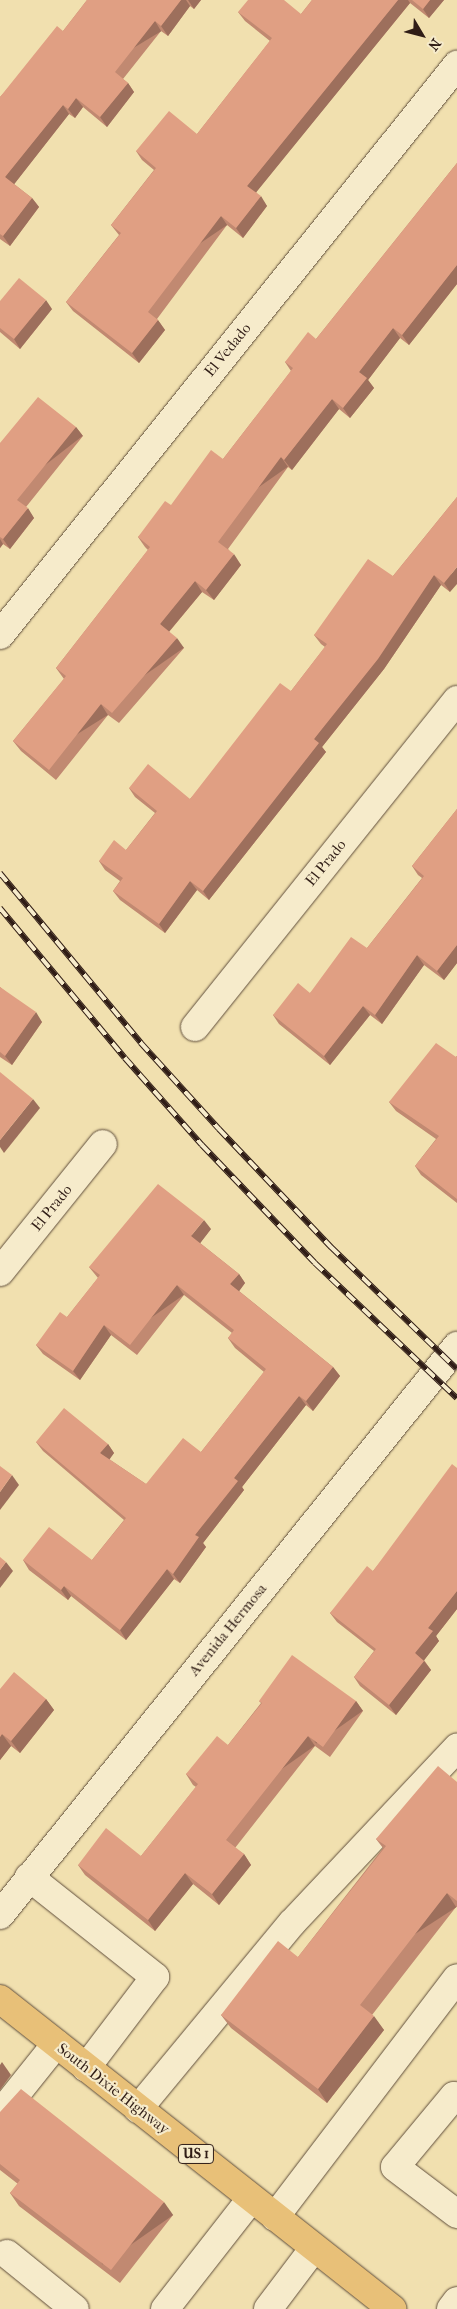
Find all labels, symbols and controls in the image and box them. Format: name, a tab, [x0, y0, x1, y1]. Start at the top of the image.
north arrow	[397, 10, 447, 60]
text: N	[424, 35, 444, 54]
street label: El Vedado	[201, 320, 255, 380]
street label: El Prado	[302, 836, 350, 890]
street label: El Prado	[28, 1181, 76, 1235]
street label: Avenida Hermosa	[185, 1580, 271, 1680]
street label: South Dixie Highway	[53, 2040, 173, 2138]
road number: US 1	[177, 2142, 215, 2166]

